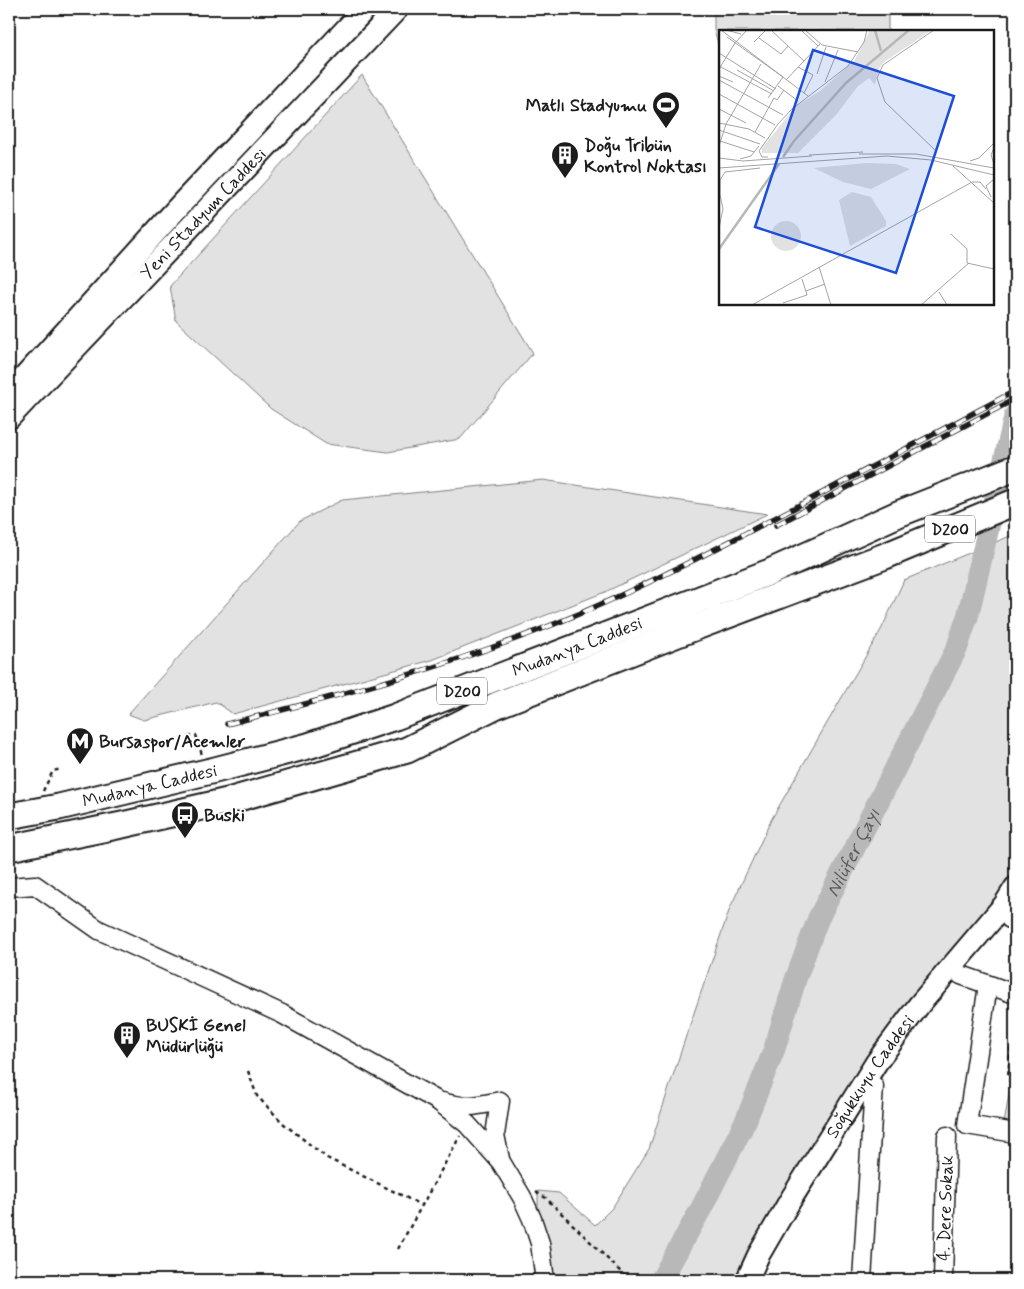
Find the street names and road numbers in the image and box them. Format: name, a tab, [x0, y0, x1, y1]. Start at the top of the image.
street label: Yeni Stadyum Caddesi	[136, 143, 272, 285]
road number: D200	[925, 516, 975, 542]
street label: Mudanya Caddesi	[509, 612, 646, 684]
road number: D200	[437, 678, 487, 704]
street label: Mudanya Caddesi	[80, 759, 220, 814]
street label: Soğukkuyu Caddesi	[821, 1010, 921, 1143]
street label: 4. Dere Sokak	[932, 1155, 960, 1261]

